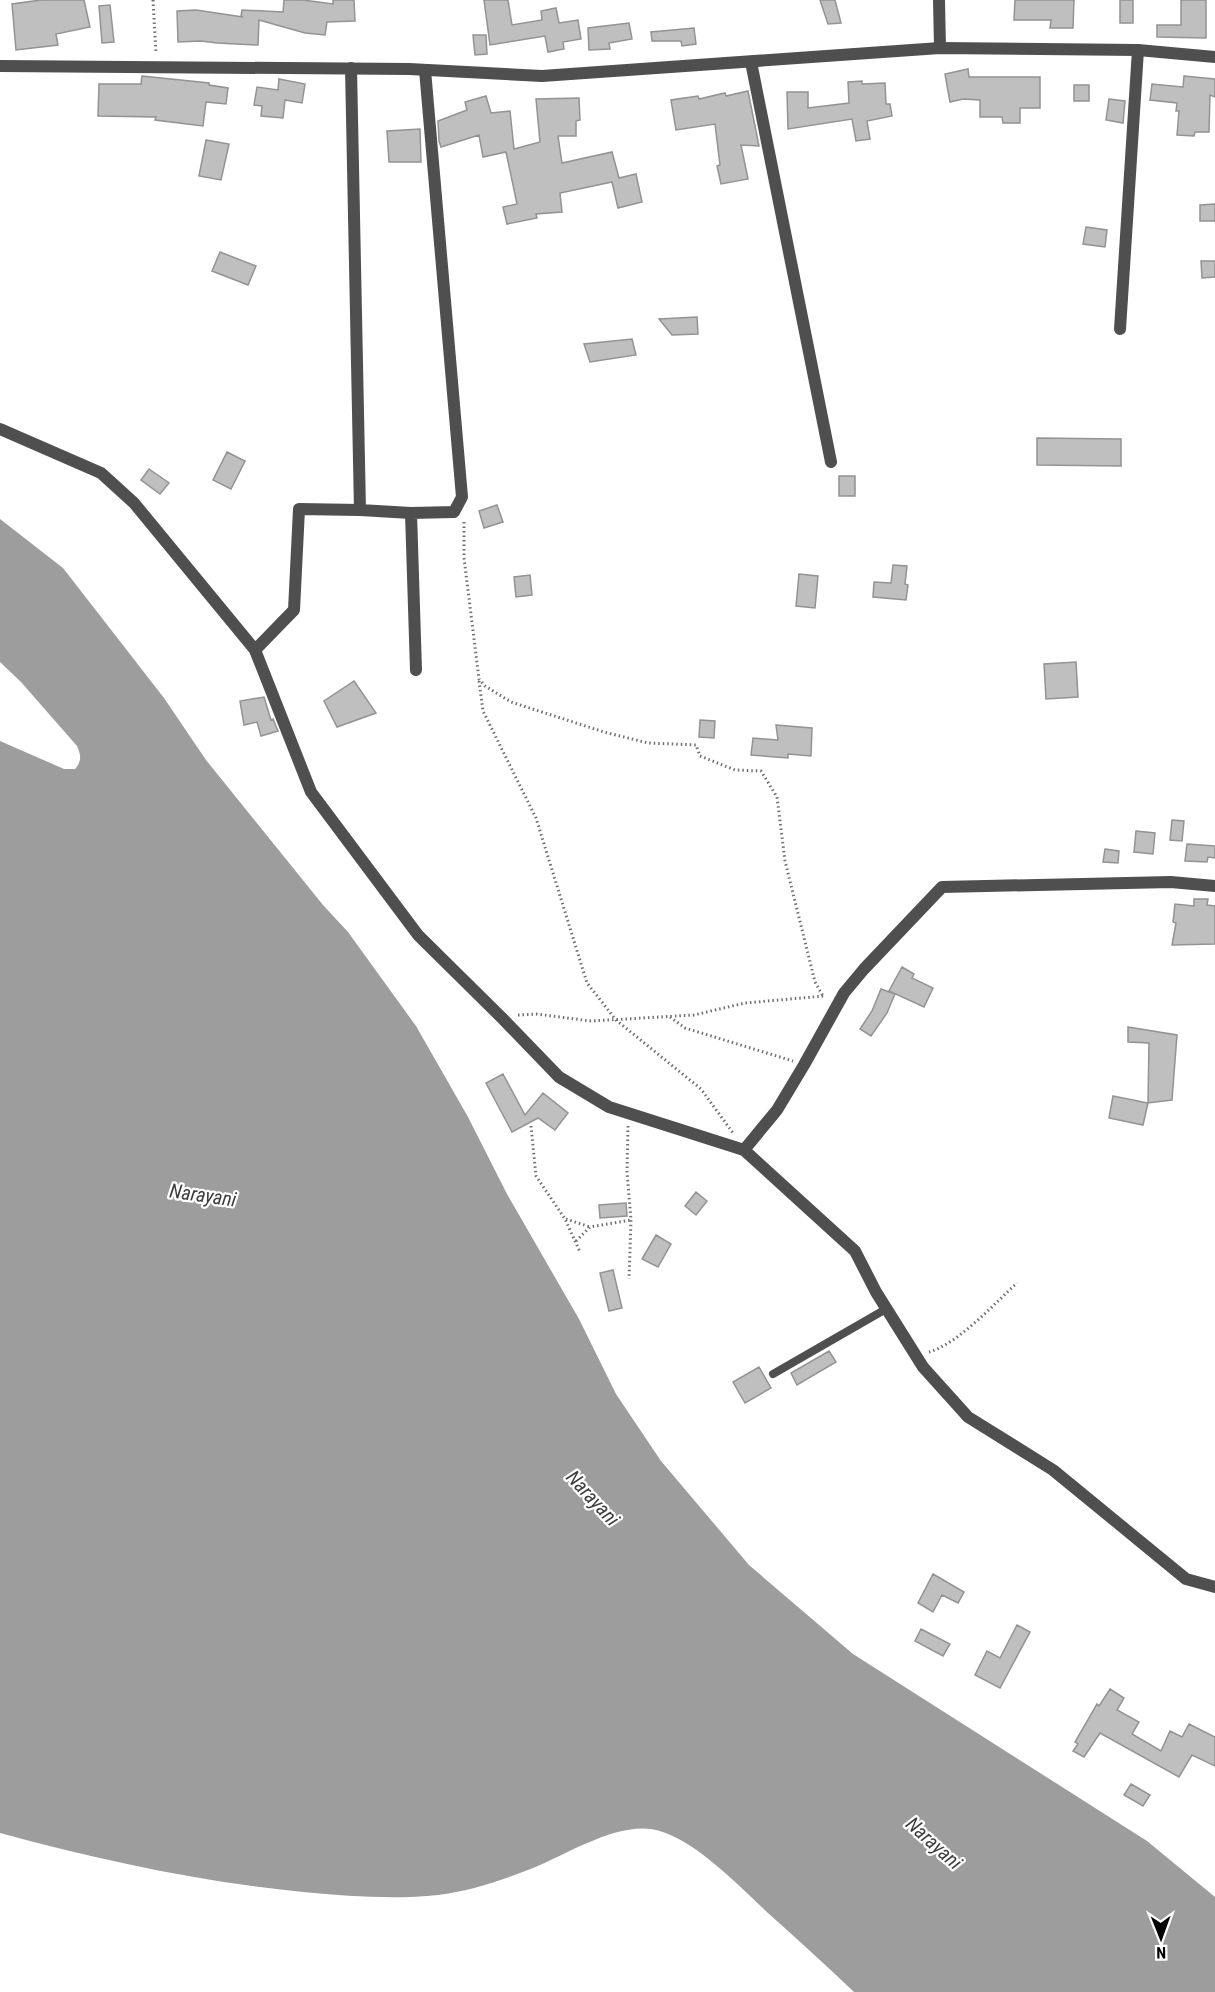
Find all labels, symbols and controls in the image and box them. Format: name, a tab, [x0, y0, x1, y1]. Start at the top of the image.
water label: Narayani	[168, 1178, 238, 1212]
water label: Narayani	[561, 1465, 625, 1531]
water label: Narayani	[901, 1812, 967, 1875]
north arrow	[1131, 1908, 1191, 1968]
text: N	[1156, 1943, 1166, 1962]

